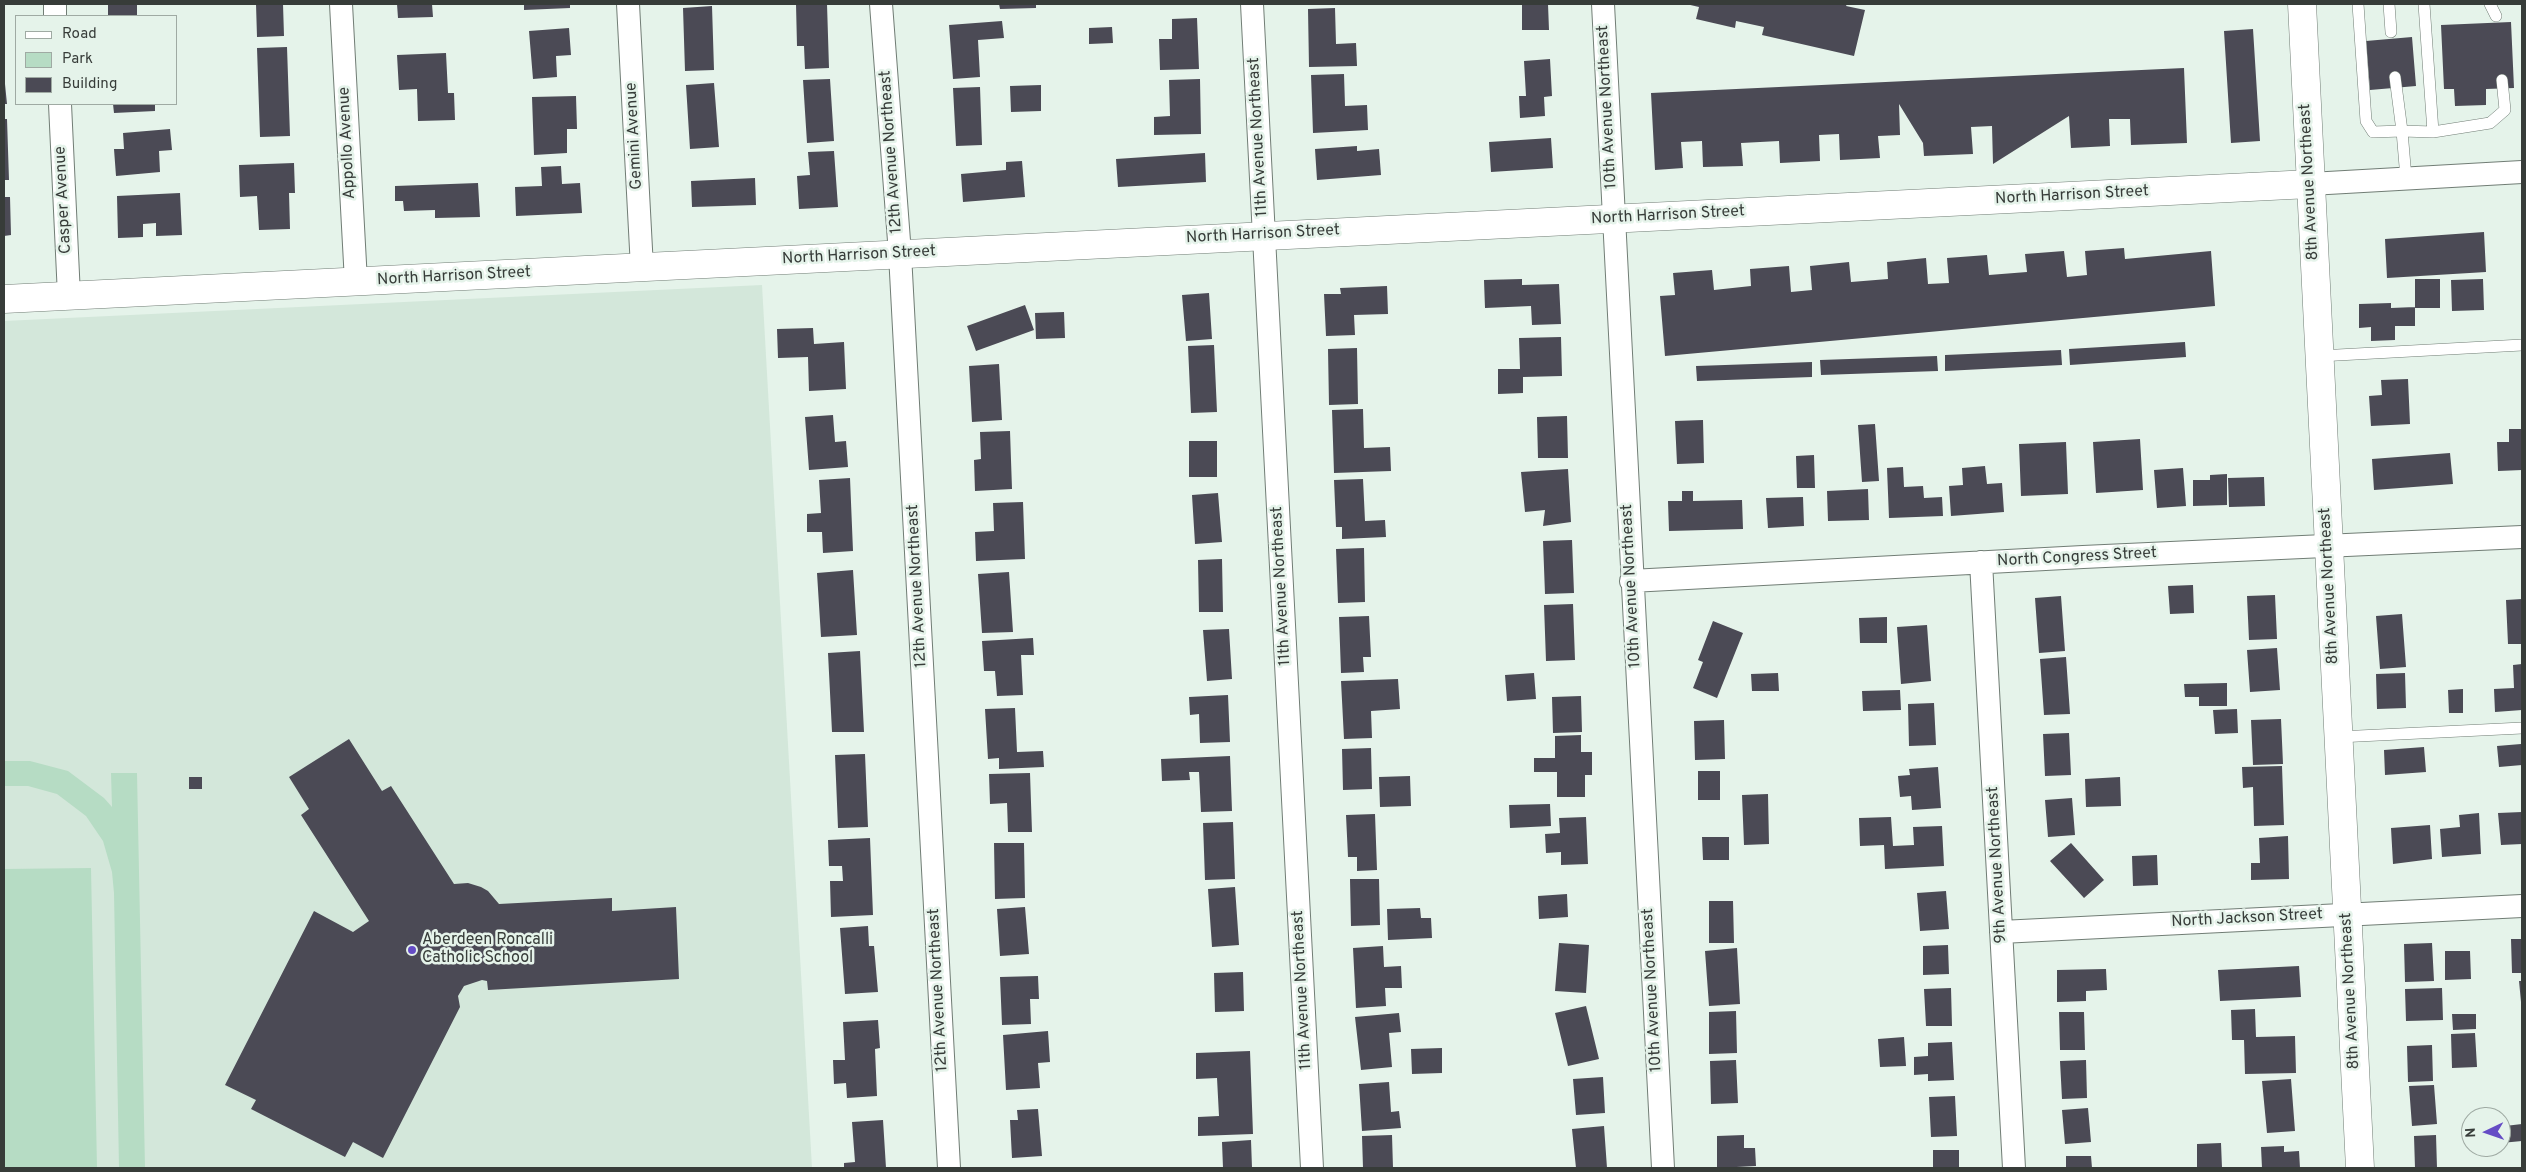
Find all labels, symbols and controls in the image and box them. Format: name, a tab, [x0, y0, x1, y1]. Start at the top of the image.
legend	[15, 15, 178, 105]
text: Road	[62, 25, 97, 44]
street label: 10th Avenue Northeast	[1594, 25, 1622, 189]
text: Park	[62, 50, 93, 69]
street label: 11th Avenue Northeast	[1245, 57, 1273, 217]
street label: 12th Avenue Northeast	[877, 70, 907, 234]
text: Building	[62, 75, 117, 94]
street label: Gemini Avenue	[623, 82, 647, 190]
street label: Appollo Avenue	[335, 86, 361, 200]
street label: 8th Avenue Northeast	[2296, 103, 2324, 261]
street label: Casper Avenue	[52, 146, 76, 254]
street label: North Harrison Street	[1995, 182, 2149, 210]
street label: North Harrison Street	[1591, 202, 1745, 230]
street label: North Harrison Street	[1186, 221, 1340, 249]
street label: North Harrison Street	[782, 242, 936, 270]
street label: North Harrison Street	[377, 263, 531, 291]
street label: 12th Avenue Northeast	[904, 504, 932, 668]
street label: 10th Avenue Northeast	[1618, 504, 1646, 668]
street label: 11th Avenue Northeast	[1268, 506, 1296, 666]
street label: 8th Avenue Northeast	[2316, 507, 2344, 665]
street label: North Congress Street	[1997, 544, 2157, 572]
street label: 9th Avenue Northeast	[1984, 786, 2012, 944]
street label: North Jackson Street	[2171, 905, 2323, 933]
street label: 12th Avenue Northeast	[925, 908, 953, 1072]
street label: 10th Avenue Northeast	[1639, 908, 1667, 1072]
street label: 11th Avenue Northeast	[1289, 910, 1317, 1070]
street label: 8th Avenue Northeast	[2337, 912, 2365, 1070]
place label: Aberdeen Roncalli Catholic School	[422, 931, 553, 969]
marker: Aberdeen Roncalli Catholic School	[406, 944, 418, 956]
north arrow	[2461, 1107, 2511, 1157]
text: N	[2463, 1127, 2480, 1138]

